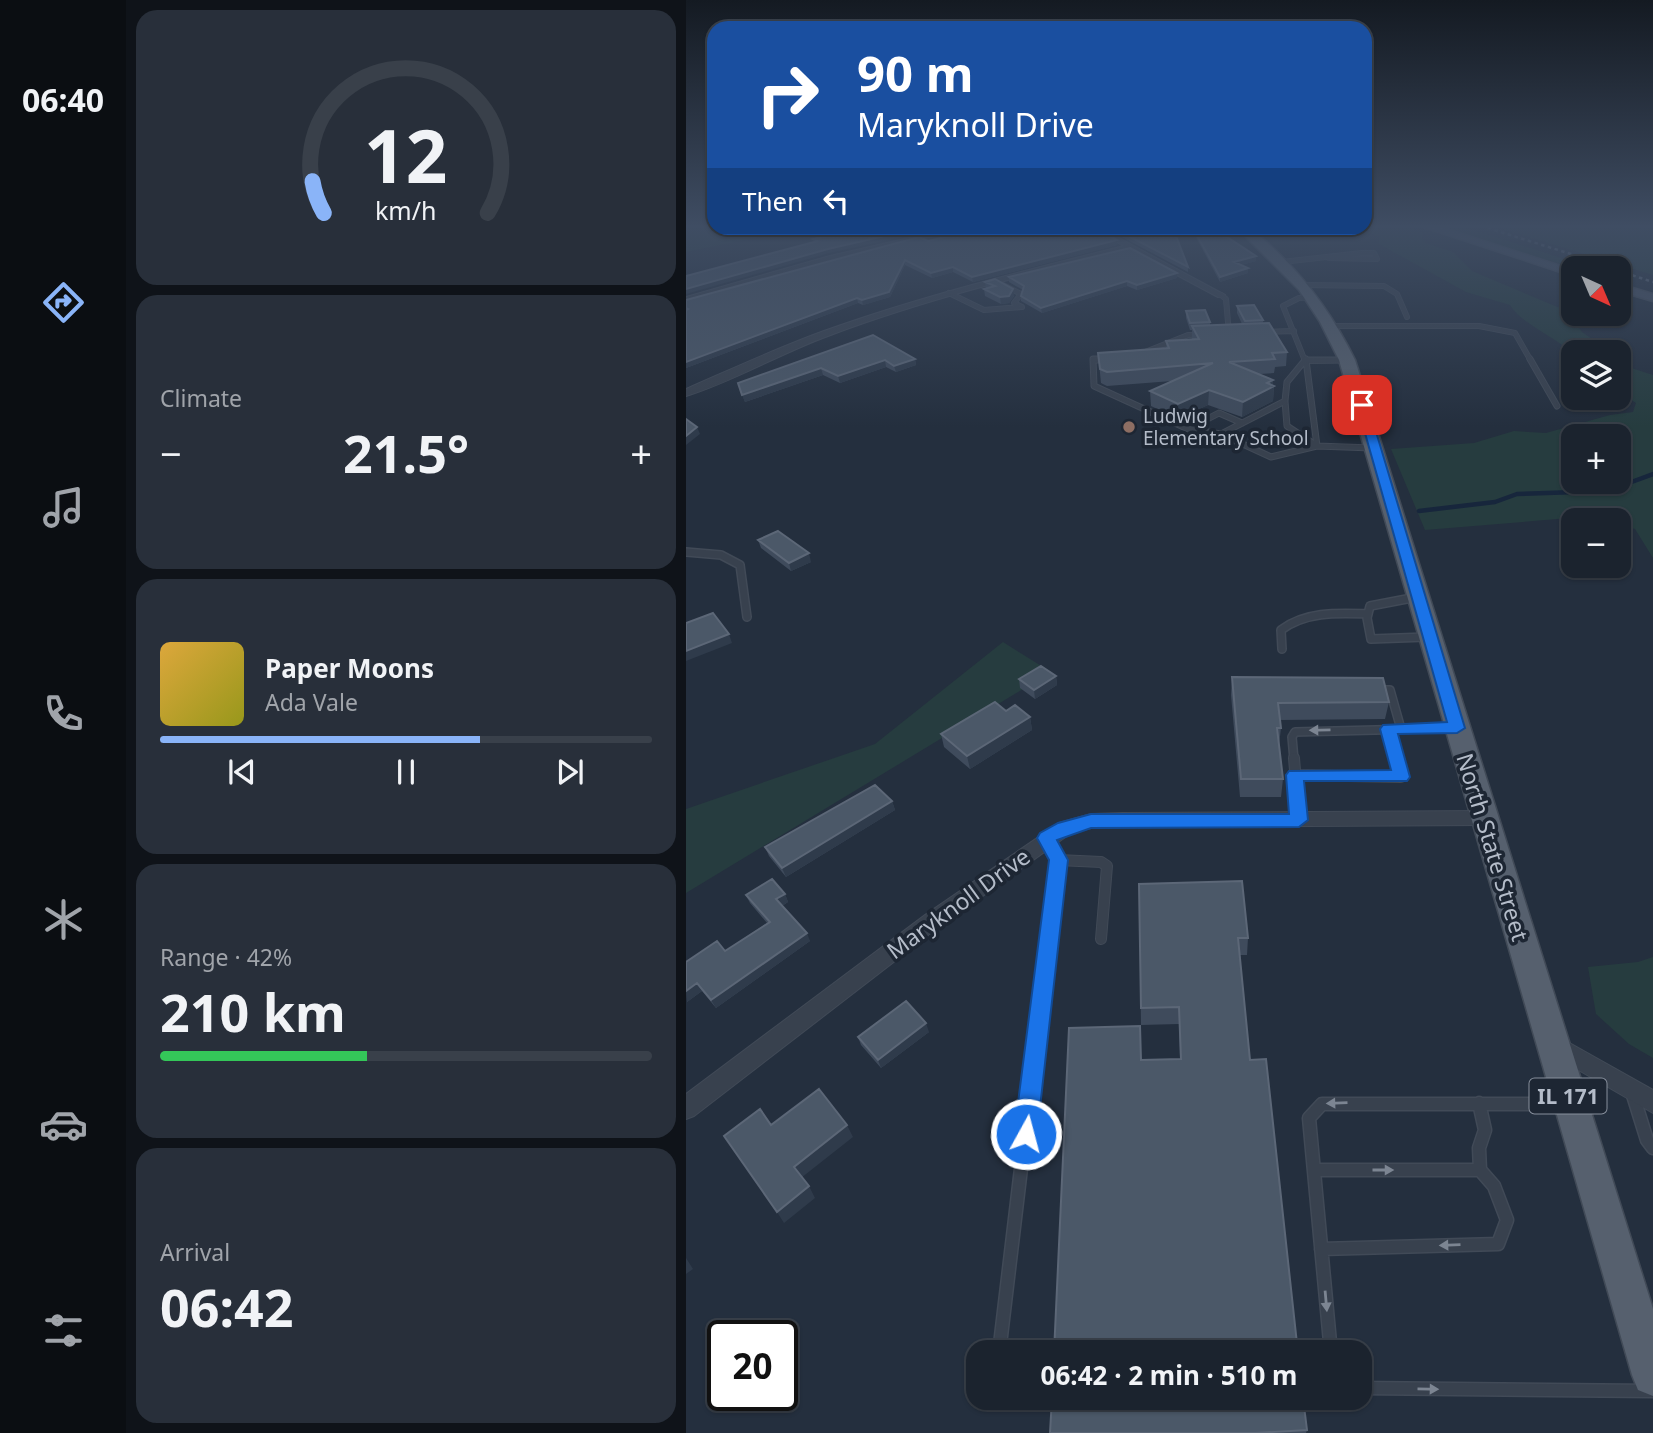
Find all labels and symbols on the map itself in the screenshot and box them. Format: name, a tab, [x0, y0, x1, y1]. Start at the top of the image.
north arrow	[1561, 256, 1631, 326]
pin	[1332, 375, 1392, 435]
place label: Ludwig Elementary School	[1143, 403, 1309, 451]
marker: Ludwig Elementary School	[1121, 419, 1137, 435]
one-way arrow	[1309, 724, 1331, 736]
street label: North State Street	[1449, 749, 1537, 945]
street label: Maryknoll Drive	[880, 840, 1036, 966]
road number: IL 171	[1530, 1078, 1606, 1114]
position arrow	[989, 1097, 1063, 1171]
one-way arrow	[1326, 1098, 1348, 1109]
one-way arrow	[1372, 1164, 1394, 1176]
one-way arrow	[1439, 1239, 1461, 1251]
one-way arrow	[1321, 1290, 1332, 1312]
speed limit sign: 20	[707, 1320, 798, 1411]
one-way arrow	[1417, 1383, 1439, 1395]

